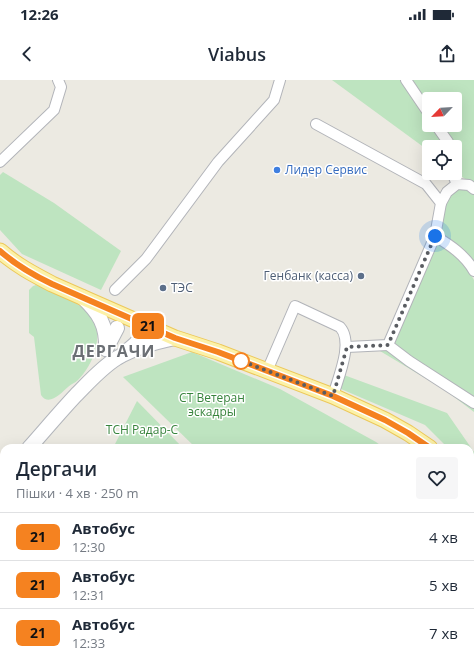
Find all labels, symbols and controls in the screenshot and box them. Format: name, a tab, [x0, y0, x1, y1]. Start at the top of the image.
text: 12:26	[20, 4, 59, 24]
text: Viabus	[208, 42, 266, 66]
icon: back	[16, 43, 38, 65]
icon: share	[436, 43, 458, 65]
north arrow	[422, 92, 462, 132]
map controls	[422, 92, 462, 180]
button: locate	[422, 140, 462, 180]
place label: Лидер Сервис	[285, 161, 367, 178]
marker: Лидер Сервис	[272, 165, 282, 175]
your location	[425, 226, 445, 246]
place label: Генбанк (касса)	[264, 267, 353, 284]
marker: Генбанк (касса)	[356, 271, 366, 281]
place label: ТЭС	[171, 279, 193, 296]
marker: ТЭС	[158, 283, 168, 293]
line badge: 21	[130, 313, 166, 339]
text: 21	[140, 316, 156, 335]
district label: ДЕРГАЧИ	[72, 340, 156, 362]
unlabelled marker	[232, 352, 250, 370]
park label: СТ Ветеран эскадры	[179, 389, 245, 420]
park label: ТСН Радар-С	[106, 421, 179, 438]
text: Дергачи	[16, 456, 97, 482]
button: heart	[416, 457, 458, 499]
text: Пішки · 4 хв · 250 m	[16, 484, 138, 502]
text: Автобус	[72, 518, 135, 538]
text: 21	[30, 527, 46, 546]
text: 4 хв	[429, 527, 458, 547]
text: 12:30	[72, 538, 105, 556]
text: Автобус	[72, 566, 135, 586]
text: 21	[30, 575, 46, 594]
text: 5 хв	[429, 575, 458, 595]
text: 12:31	[72, 586, 105, 604]
text: Автобус	[72, 614, 135, 634]
text: 21	[30, 623, 46, 642]
text: 7 хв	[429, 623, 458, 643]
text: 12:33	[72, 634, 105, 652]

